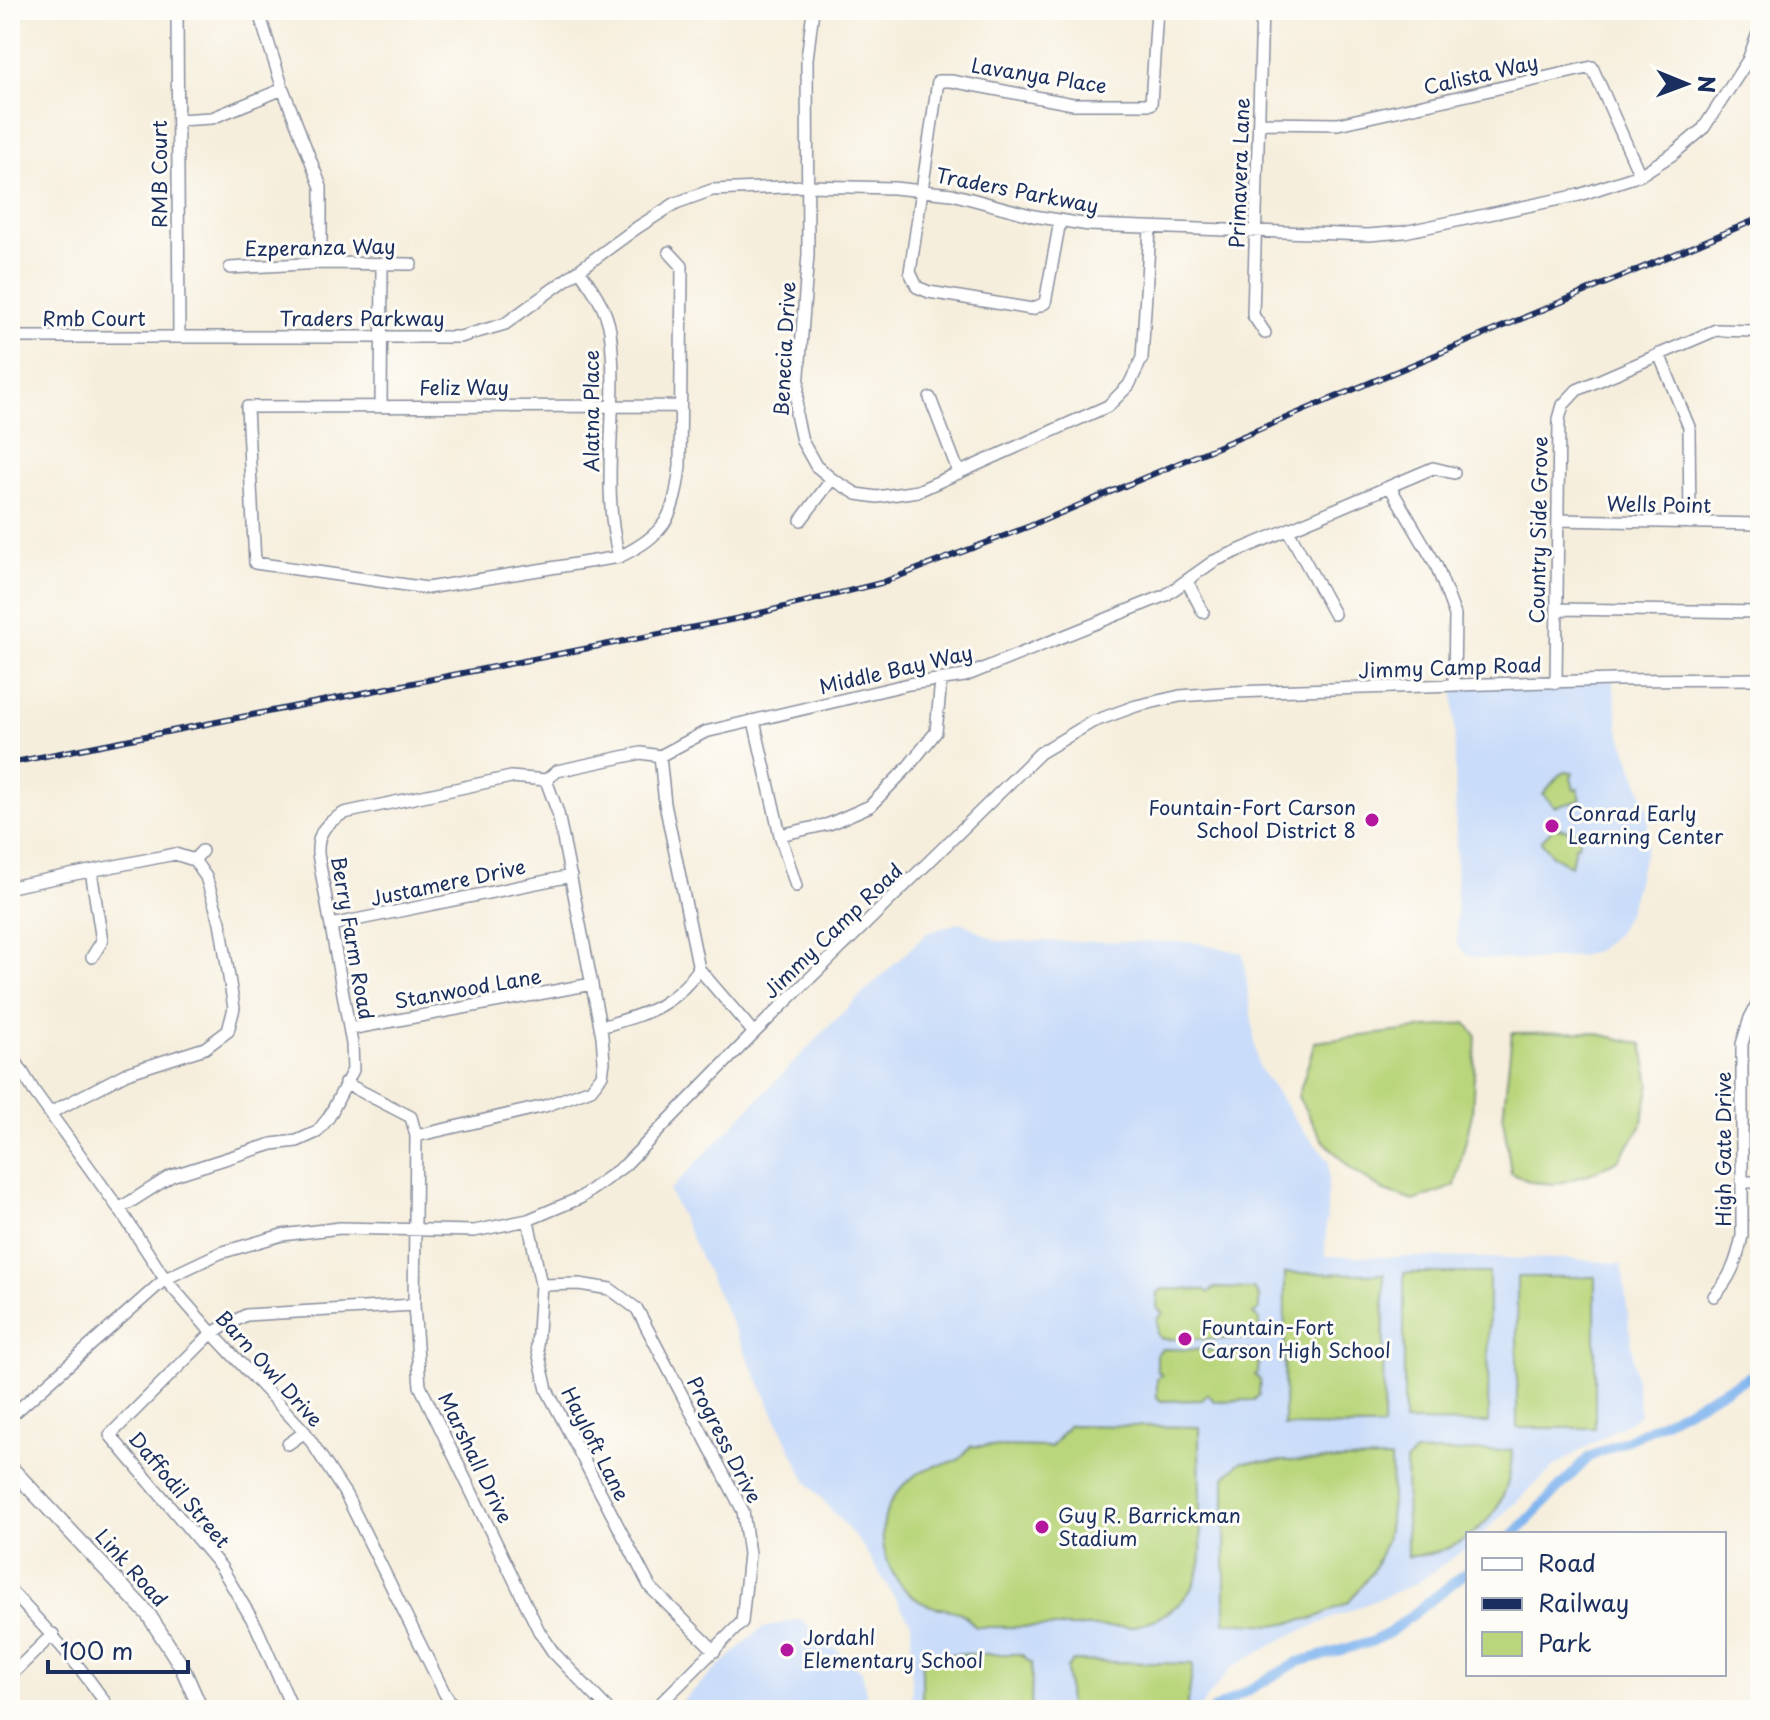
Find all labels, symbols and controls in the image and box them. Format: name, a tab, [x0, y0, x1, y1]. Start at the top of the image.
north arrow	[1646, 44, 1726, 124]
street label: Calista Way	[1420, 46, 1541, 102]
street label: Lavanya Place	[969, 50, 1109, 101]
text: N	[1691, 75, 1724, 93]
street label: Primavera Lane	[1221, 97, 1257, 249]
street label: RMB Court	[144, 120, 174, 228]
street label: Traders Parkway	[933, 160, 1101, 220]
street label: Ezperanza Way	[244, 231, 396, 263]
street label: Benecia Drive	[765, 281, 803, 417]
street label: Rmb Court	[42, 303, 146, 333]
street label: Traders Parkway	[279, 303, 445, 333]
street label: Alatna Place	[576, 350, 606, 472]
street label: Feliz Way	[419, 372, 509, 402]
street label: Country Side Grove	[1521, 436, 1555, 624]
street label: Wells Point	[1606, 488, 1712, 520]
street label: Middle Bay Way	[816, 637, 976, 701]
street label: Jimmy Camp Road	[1358, 649, 1542, 685]
place label: Fountain-Fort Carson School District 8	[1148, 792, 1356, 845]
place label: Conrad Early Learning Center	[1568, 798, 1724, 851]
marker: Fountain-Fort Carson School District 8	[1363, 811, 1381, 829]
marker: Conrad Early Learning Center	[1543, 817, 1561, 835]
street label: Justamere Drive	[367, 851, 528, 913]
street label: Berry Farm Road	[324, 854, 382, 1022]
street label: Jimmy Camp Road	[756, 856, 909, 1005]
street label: Stanwood Lane	[392, 960, 544, 1016]
street label: High Gate Drive	[1708, 1072, 1738, 1226]
street label: Barn Owl Drive	[209, 1303, 330, 1433]
place label: Fountain-Fort Carson High School	[1201, 1312, 1391, 1365]
marker: Fountain-Fort Carson High School	[1176, 1330, 1194, 1348]
street label: Progress Drive	[680, 1371, 770, 1508]
street label: Hayloft Lane	[554, 1381, 638, 1506]
street label: Marshall Drive	[431, 1387, 521, 1528]
street label: Daffodil Street	[122, 1424, 238, 1554]
place label: Guy R. Barrickman Stadium	[1058, 1500, 1241, 1553]
marker: Guy R. Barrickman Stadium	[1033, 1518, 1051, 1536]
street label: Link Road	[89, 1522, 175, 1613]
legend	[1466, 1532, 1726, 1676]
text: Road	[1538, 1544, 1596, 1580]
text: Railway	[1538, 1584, 1629, 1620]
place label: Jordahl Elementary School	[803, 1622, 983, 1675]
scale bar	[48, 1624, 188, 1674]
text: Park	[1538, 1624, 1592, 1660]
text: 100 m	[60, 1632, 133, 1668]
marker: Jordahl Elementary School	[778, 1641, 796, 1659]

